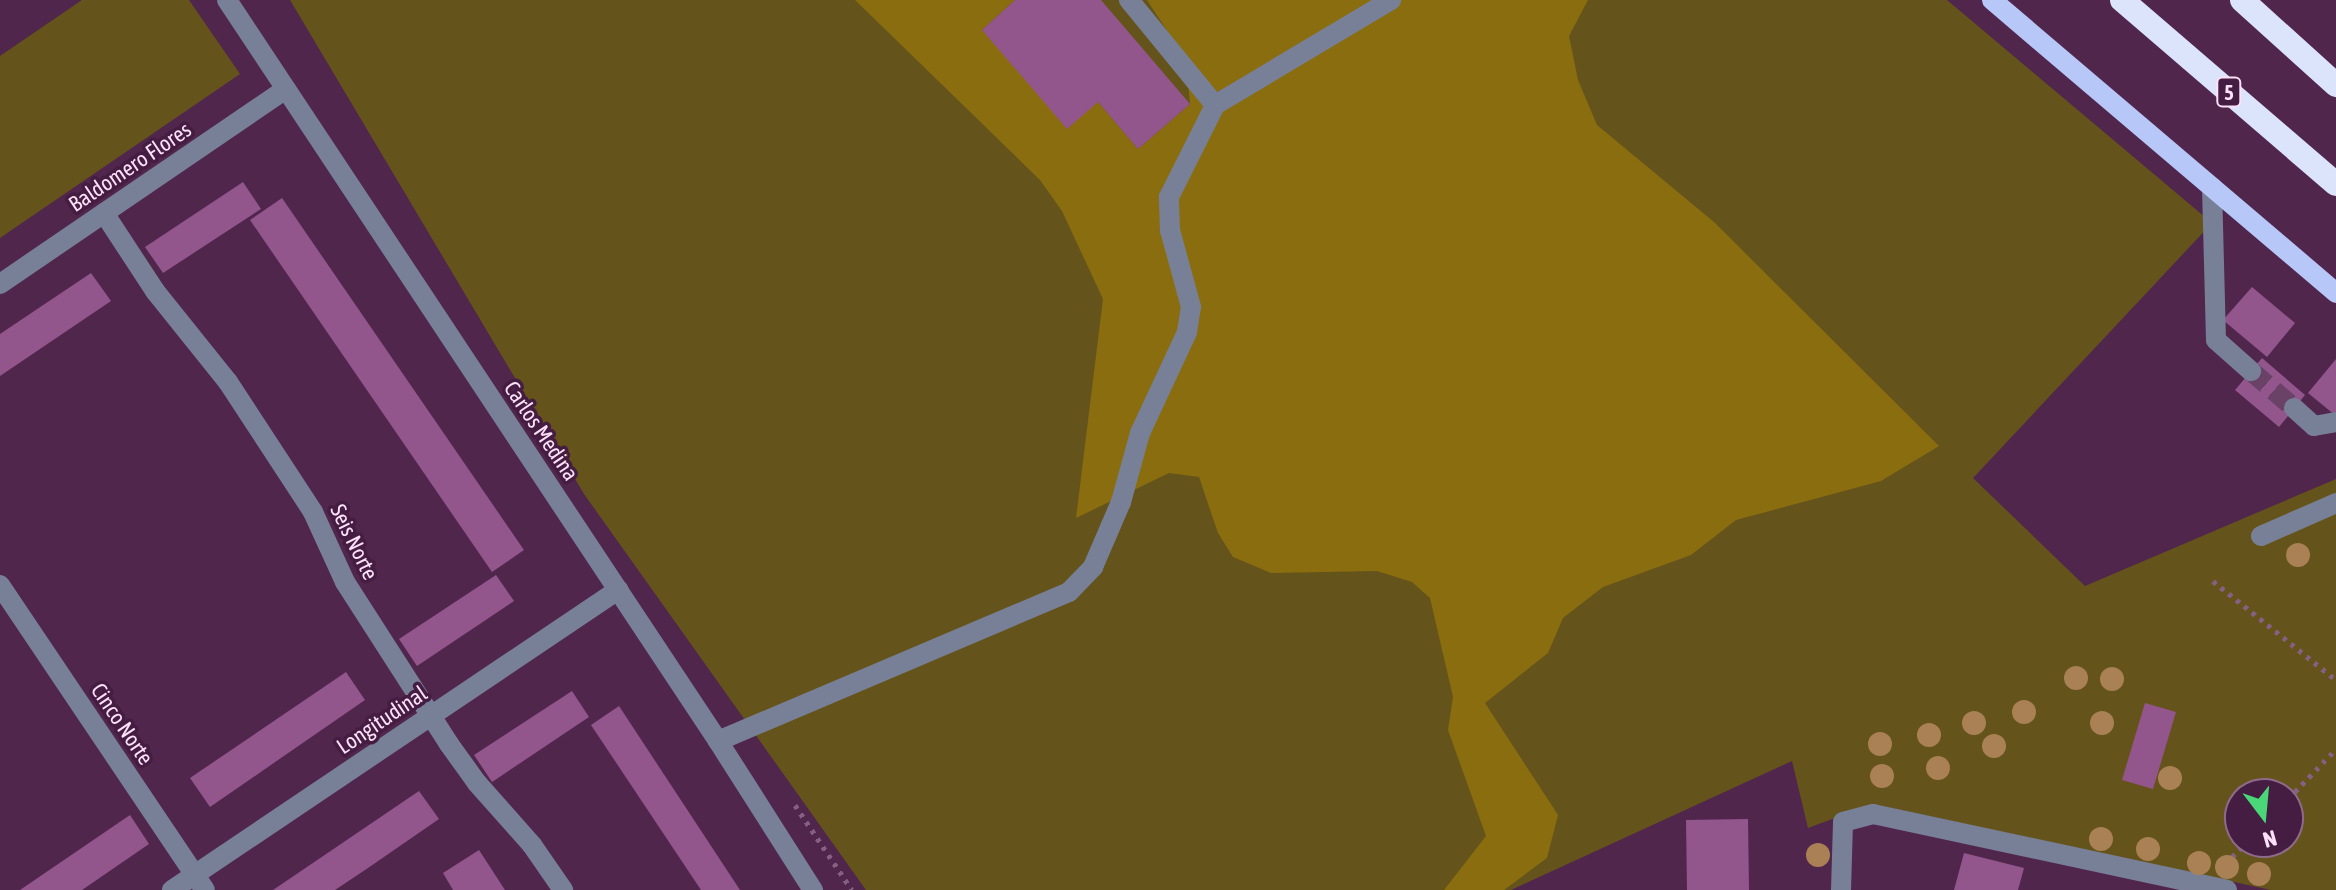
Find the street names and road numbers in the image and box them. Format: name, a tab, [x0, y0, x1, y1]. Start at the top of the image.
road number: 5	[2215, 76, 2243, 108]
street label: Baldomero Flores	[64, 116, 196, 218]
street label: Carlos Medina	[498, 376, 584, 486]
street label: Seis Norte	[324, 500, 384, 584]
street label: Cinco Norte	[85, 678, 159, 770]
street label: Longitudinal	[332, 680, 432, 760]

